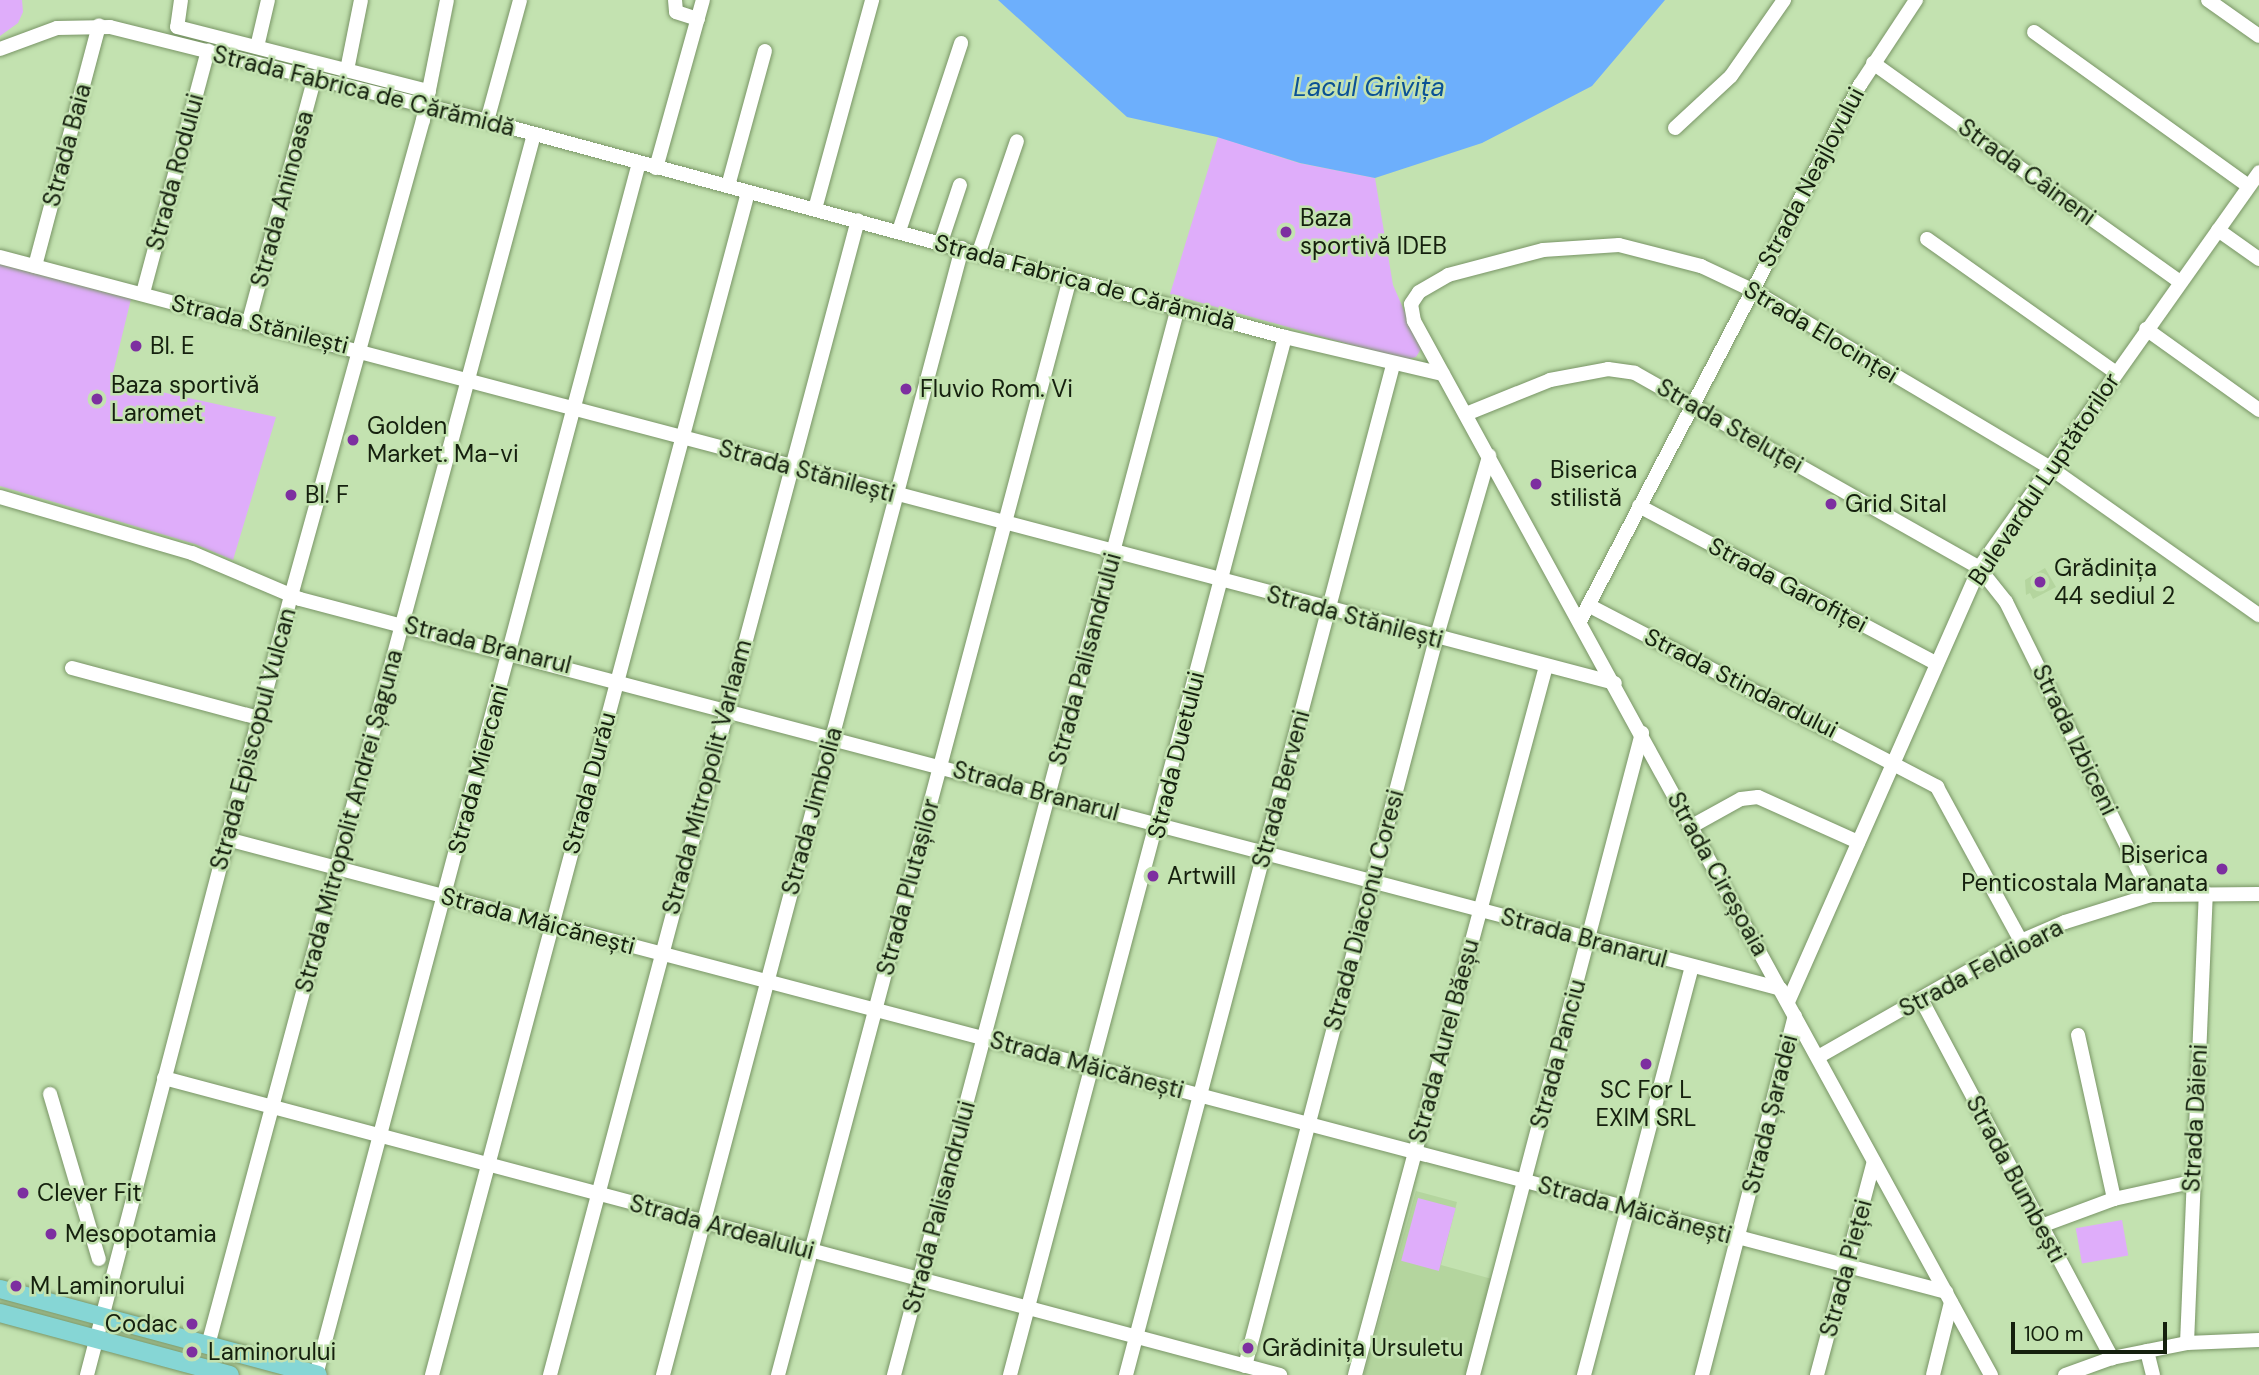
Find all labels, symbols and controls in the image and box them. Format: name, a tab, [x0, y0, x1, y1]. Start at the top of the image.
street label: Strada Fabrica de Cărămidă	[210, 40, 518, 142]
water label: Lacul Grivița	[1293, 72, 1445, 104]
street label: Strada Baia	[37, 80, 97, 210]
street label: Strada Neajlovului	[1752, 82, 1870, 272]
street label: Strada Rodului	[140, 90, 210, 254]
street label: Strada Aninoasa	[245, 108, 319, 290]
street label: Strada Câineni	[1953, 113, 2101, 231]
place label: Baza sportivă IDEB	[1300, 204, 1447, 260]
marker: Baza sportivă IDEB	[1278, 224, 1294, 240]
street label: Strada Fabrica de Cărămidă	[931, 228, 1239, 336]
street label: Strada Elocinței	[1739, 275, 1903, 389]
street label: Strada Stănilești	[169, 288, 351, 360]
place label: Bl. E	[150, 332, 195, 360]
marker: Bl. E	[128, 338, 144, 354]
street label: Bulevardul Luptătorilor	[1962, 367, 2126, 591]
place label: Baza sportivă Laromet	[111, 371, 259, 427]
street label: Strada Steluței	[1652, 373, 1808, 479]
place label: Fluvio Rom. Vi	[920, 375, 1073, 403]
marker: Fluvio Rom. Vi	[898, 381, 914, 397]
marker: Baza sportivă Laromet	[89, 391, 105, 407]
place label: Golden Market. Ma-vi	[367, 412, 519, 468]
marker: Golden Market. Ma-vi	[345, 432, 361, 448]
street label: Strada Stănilești	[716, 434, 898, 508]
place label: Biserica stilistă	[1550, 456, 1637, 512]
marker: Biserica stilistă	[1528, 476, 1544, 492]
place label: Bl. F	[305, 481, 349, 509]
marker: Bl. F	[283, 487, 299, 503]
place label: Grid Sital	[1845, 490, 1947, 518]
marker: Grid Sital	[1823, 496, 1839, 512]
street label: Strada Garofiței	[1704, 531, 1872, 639]
street label: Strada Palisandrului	[1043, 550, 1127, 768]
place label: Grădinița 44 sediul 2	[2054, 554, 2175, 610]
marker: Grădinița 44 sediul 2	[2032, 574, 2048, 590]
street label: Strada Stănilești	[1264, 580, 1446, 654]
street label: Strada Episcopul Vulcan	[204, 605, 302, 873]
street label: Strada Branarul	[402, 610, 574, 680]
street label: Strada Stindardului	[1640, 622, 1842, 744]
street label: Strada Mitropolit Varlaam	[656, 636, 758, 918]
street label: Strada Mitropolit Andrei Șaguna	[289, 646, 409, 996]
street label: Strada Izbiceni	[2026, 660, 2124, 820]
street label: Strada Duetului	[1141, 668, 1211, 842]
street label: Strada Miercani	[442, 681, 514, 857]
street label: Strada Berveni	[1246, 707, 1316, 871]
street label: Strada Durău	[556, 709, 622, 857]
street label: Strada Jimbolia	[776, 724, 848, 898]
street label: Strada Branarul	[950, 755, 1122, 827]
street label: Strada Diaconu Coresi	[1318, 786, 1410, 1034]
street label: Strada Cireșoaia	[1661, 787, 1775, 961]
street label: Strada Plutașilor	[871, 796, 945, 978]
place label: Biserica Penticostala Maranata	[1961, 841, 2208, 897]
marker: Biserica Penticostala Maranata	[2214, 861, 2230, 877]
place label: Artwill	[1167, 862, 1236, 890]
marker: Artwill	[1145, 868, 1161, 884]
street label: Strada Măicănești	[438, 881, 638, 961]
street label: Strada Branarul	[1498, 902, 1670, 974]
street label: Strada Feldioara	[1894, 913, 2068, 1023]
street label: Strada Aurel Băeșu	[1403, 936, 1485, 1146]
street label: Strada Panciu	[1524, 976, 1592, 1132]
street label: Strada Măicănești	[987, 1025, 1187, 1105]
street label: Strada Șaradei	[1736, 1031, 1804, 1197]
street label: Strada Dăieni	[2177, 1043, 2213, 1193]
marker: SC For L EXIM SRL	[1638, 1056, 1654, 1072]
place label: SC For L EXIM SRL	[1595, 1076, 1697, 1132]
street label: Strada Bumbești	[1960, 1091, 2072, 1267]
street label: Strada Palisandrului	[897, 1098, 981, 1316]
street label: Strada Măicănești	[1535, 1170, 1735, 1250]
place label: Clever Fit	[37, 1179, 142, 1207]
marker: Clever Fit	[15, 1185, 31, 1201]
street label: Strada Ardealului	[627, 1189, 817, 1265]
street label: Strada Pieței	[1814, 1196, 1878, 1340]
place label: Mesopotamia	[65, 1220, 217, 1248]
marker: Mesopotamia	[43, 1226, 59, 1242]
place label: M Laminorului	[30, 1272, 185, 1300]
marker: M Laminorului	[8, 1278, 24, 1294]
scale bar	[2014, 1308, 2170, 1352]
place label: Codac	[105, 1310, 178, 1338]
marker: Codac	[184, 1316, 200, 1332]
text: 100 m	[2024, 1320, 2084, 1348]
place label: Grădinița Ursuletu	[1262, 1334, 1463, 1362]
place label: Laminorului	[208, 1338, 336, 1366]
marker: Grădinița Ursuletu	[1240, 1340, 1256, 1356]
marker: Laminorului	[182, 1342, 202, 1362]

